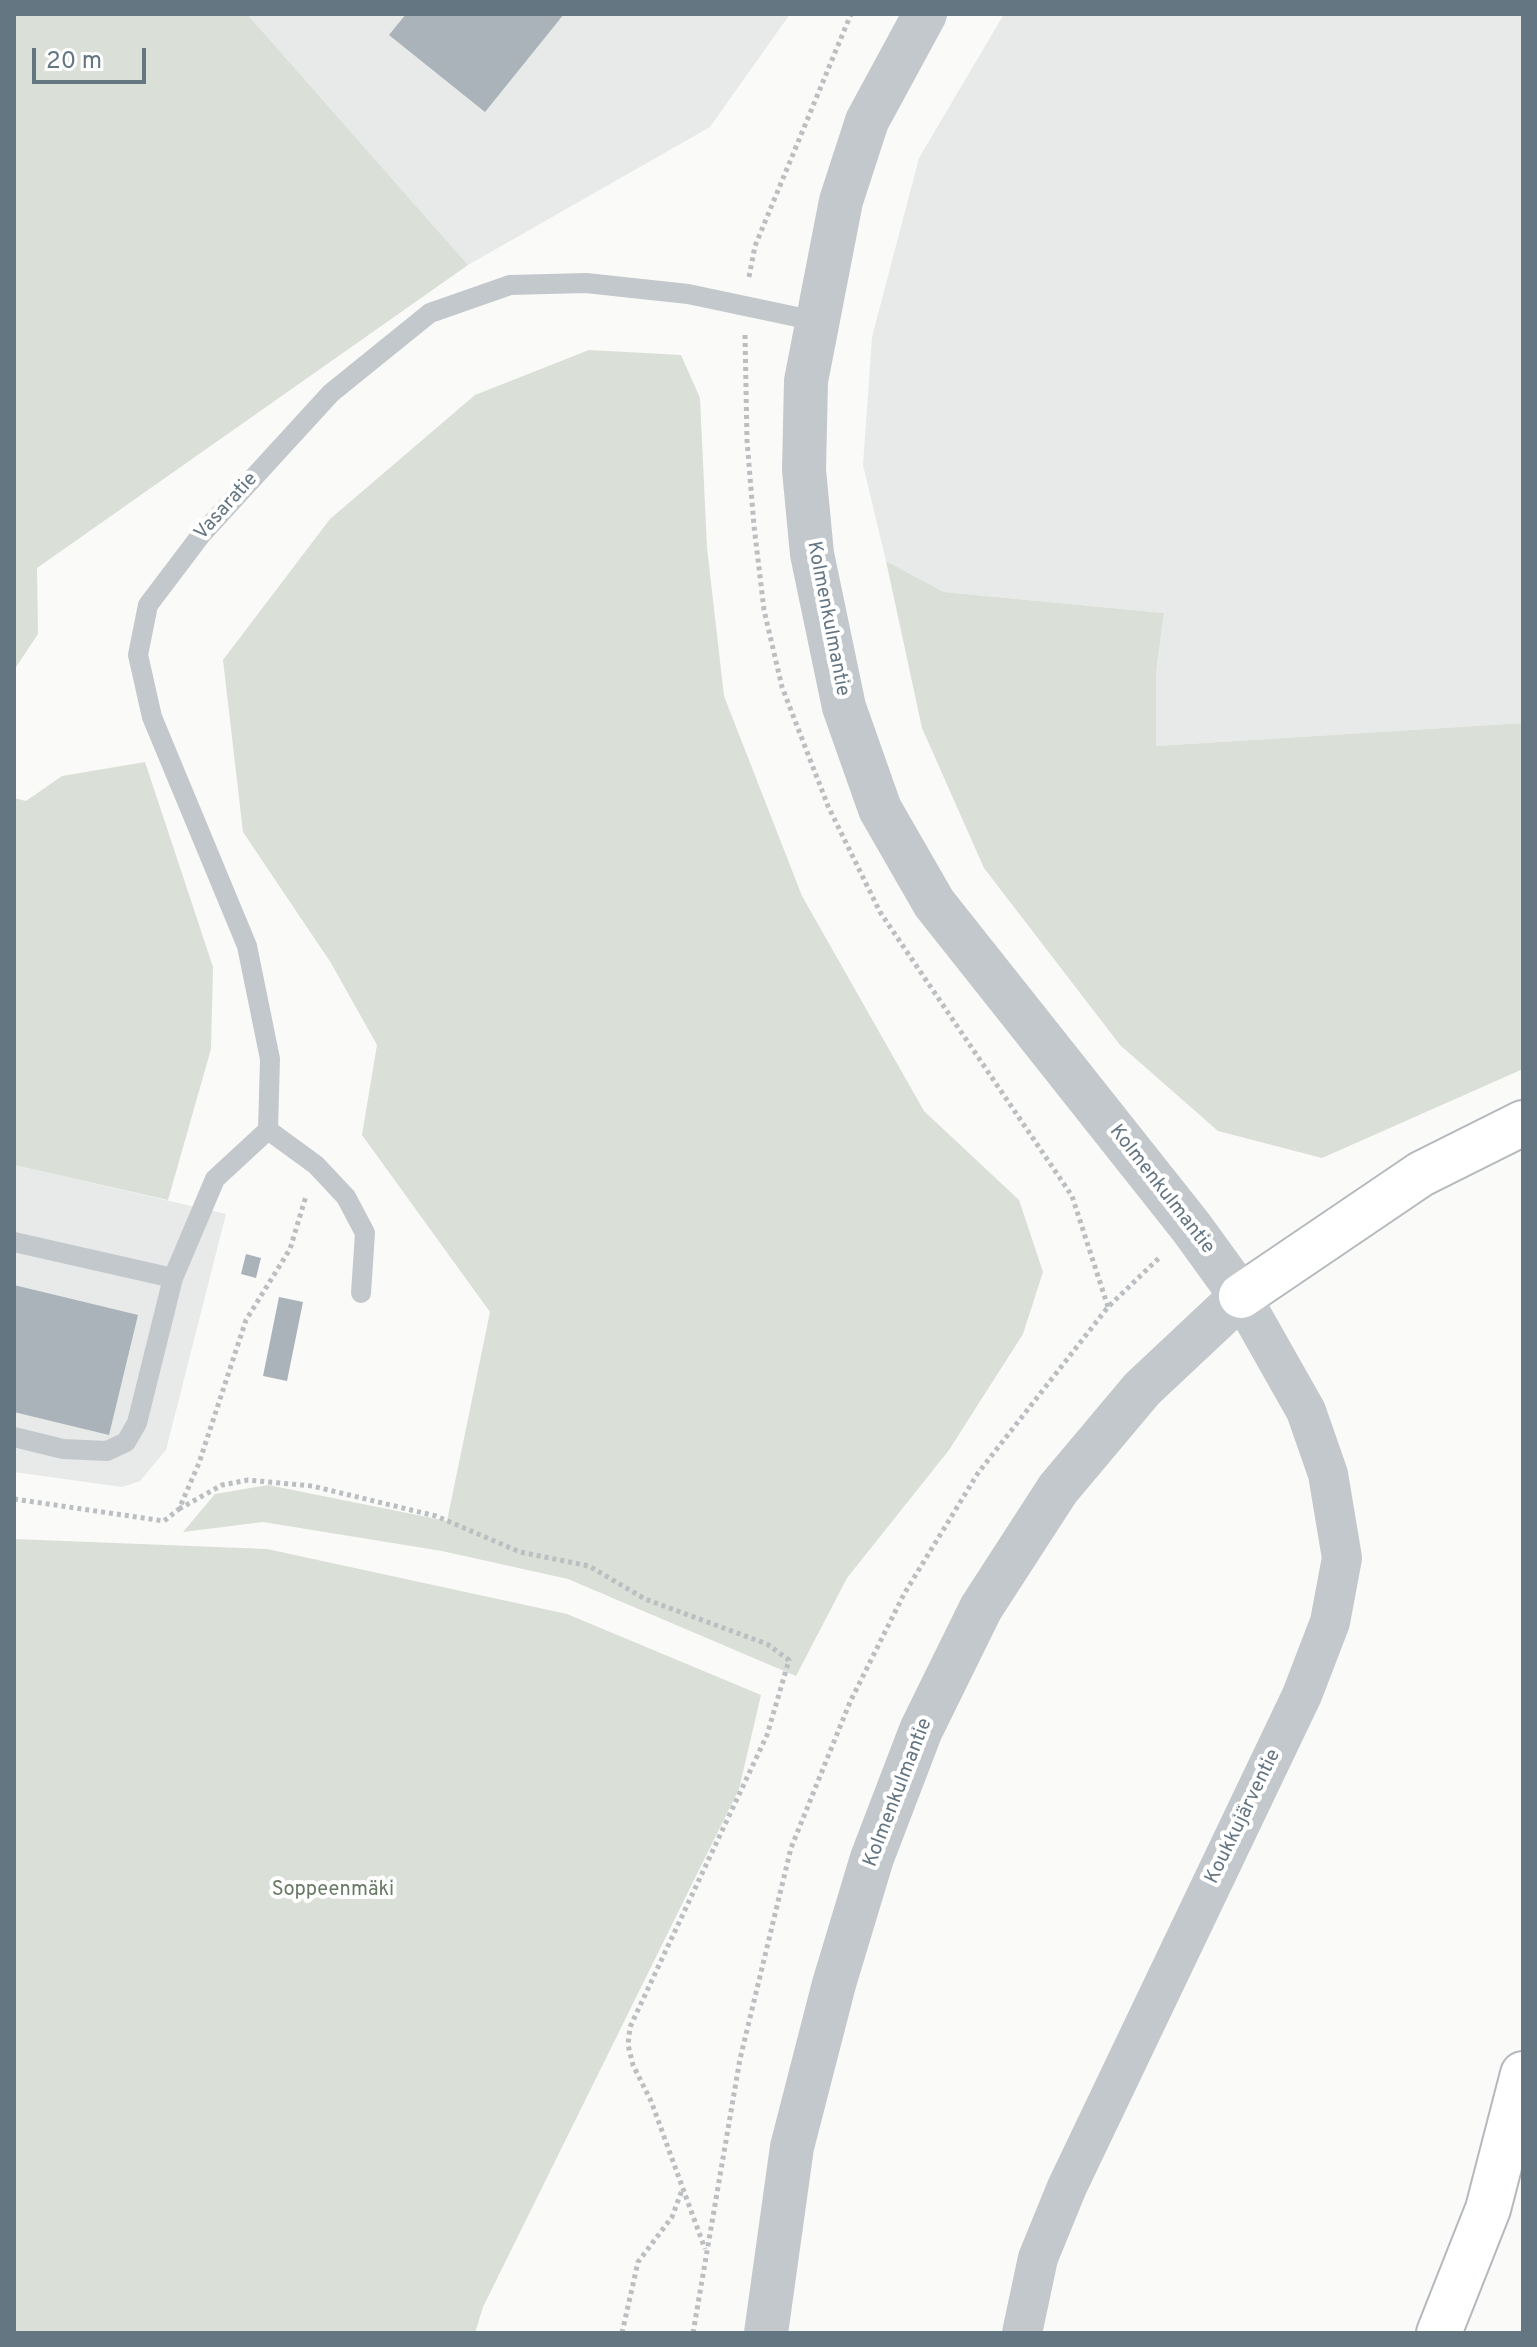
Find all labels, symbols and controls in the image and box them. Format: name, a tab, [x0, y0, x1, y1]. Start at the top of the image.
scale bar	[36, 32, 150, 82]
text: 20 m	[46, 47, 102, 77]
street label: Vasaratie	[190, 468, 264, 546]
street label: Kolmenkulmantie	[800, 540, 854, 698]
street label: Kolmenkulmantie	[1103, 1121, 1219, 1259]
street label: Kolmenkulmantie	[860, 1715, 938, 1871]
street label: Koukkujärventie	[1201, 1746, 1287, 1888]
park label: Soppeenmäki	[272, 1879, 394, 1903]

